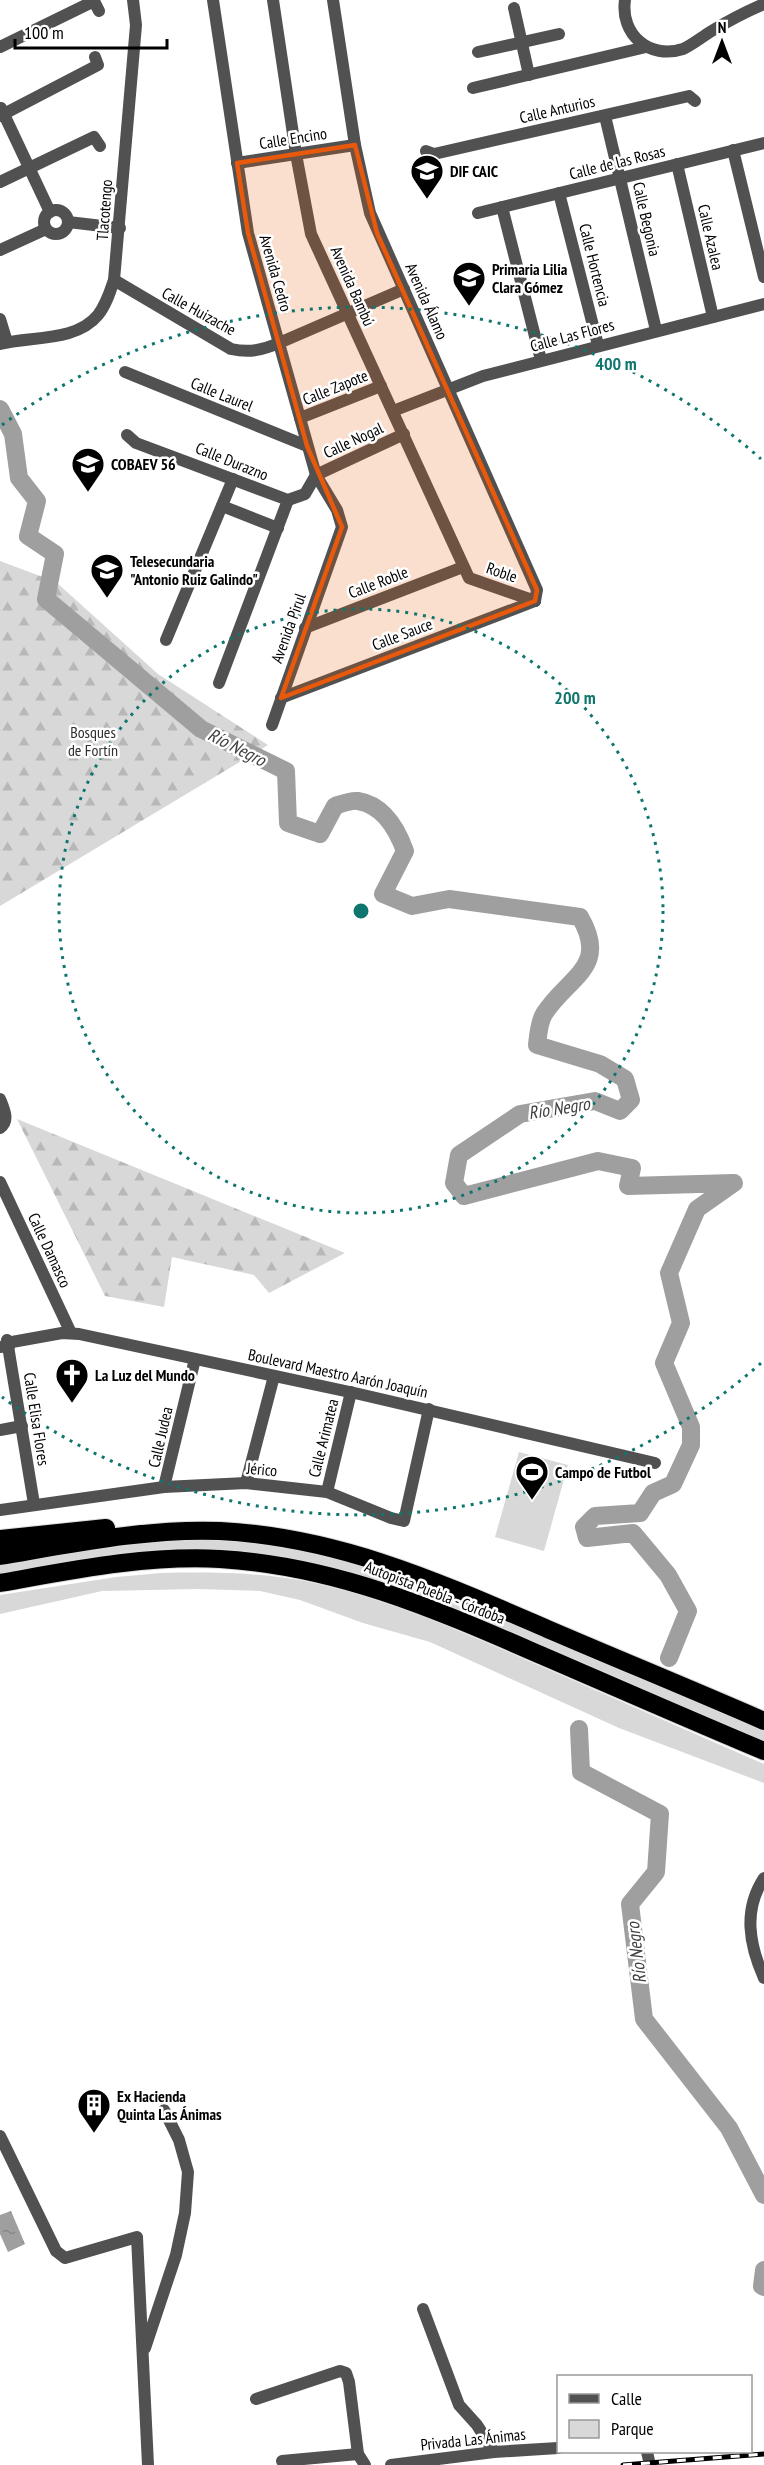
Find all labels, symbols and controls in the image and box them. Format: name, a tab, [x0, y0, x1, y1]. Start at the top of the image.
scale bar	[15, 12, 166, 50]
north arrow	[692, 12, 752, 72]
text: N	[718, 17, 726, 37]
text: 100 m	[24, 21, 64, 44]
street label: Calle Anturios	[517, 91, 597, 127]
street label: Calle Encino	[258, 123, 328, 153]
street label: Calle de las Rosas	[567, 140, 667, 184]
school or university icon: DIF CAIC	[409, 153, 445, 200]
place label: DIF CAIC	[450, 161, 499, 181]
street label: Tlacotengo	[92, 179, 116, 241]
street label: Calle Begonia	[629, 180, 665, 258]
street label: Calle Azalea	[694, 202, 728, 272]
street label: Calle Hortencia	[575, 221, 615, 309]
street label: Avenida Cedro	[256, 232, 296, 314]
street label: Avenida Bambú	[327, 243, 380, 329]
place label: Primaria Lilia Clara Gómez	[492, 259, 568, 297]
street label: Avenida Álamo	[401, 260, 453, 342]
school or university icon: Primaria Lilia Clara Gómez	[451, 260, 487, 307]
street label: Calle Huizache	[159, 283, 239, 339]
street label: Calle Las Flores	[528, 314, 616, 356]
text: 400 m	[595, 352, 637, 375]
street label: Calle Zapote	[299, 365, 371, 409]
street label: Calle Laurel	[188, 372, 256, 416]
street label: Calle Nogal	[320, 417, 386, 462]
street label: Calle Durazno	[193, 437, 271, 485]
school or university icon: COBAEV 56	[70, 446, 106, 493]
place label: COBAEV 56	[111, 454, 176, 474]
place label: Telesecundaria "Antonio Ruiz Galindo"	[130, 551, 258, 589]
school or university icon: Telesecundaria "Antonio Ruiz Galindo"	[89, 552, 125, 599]
street label: Roble	[484, 557, 520, 587]
street label: Calle Roble	[345, 562, 411, 602]
street label: Avenida Pirul	[266, 590, 310, 666]
street label: Calle Sauce	[369, 613, 435, 655]
text: 200 m	[554, 686, 596, 709]
park label: Bosques de Fortín	[68, 722, 118, 760]
water label: Río Negro	[204, 723, 271, 772]
centre of rings	[351, 901, 371, 921]
water label: Río Negro	[527, 1092, 592, 1124]
street label: Calle Damasco	[24, 1209, 76, 1291]
street label: Boulevard Maestro Aarón Joaquín	[246, 1344, 430, 1402]
church icon: La Luz del Mundo	[54, 1357, 90, 1404]
place label: La Luz del Mundo	[95, 1365, 195, 1385]
street label: Calle Elisa Flores	[20, 1371, 54, 1467]
street label: Calle Arimatea	[304, 1397, 342, 1479]
street label: Calle Judea	[143, 1405, 177, 1469]
sports icon: Campo de Futbol	[514, 1454, 550, 1501]
street label: Jérico	[245, 1458, 278, 1480]
place label: Campo de Futbol	[555, 1462, 651, 1482]
street label: Autopista Puebla - Córdoba	[362, 1556, 508, 1628]
water label: Río Negro	[621, 1920, 651, 1985]
place label: Ex Hacienda Quinta Las Ánimas	[117, 2086, 222, 2124]
building icon: Ex Hacienda Quinta Las Ánimas	[76, 2087, 112, 2134]
legend	[557, 2375, 752, 2453]
text: Calle	[611, 2387, 642, 2410]
text: Parque	[611, 2417, 654, 2440]
street label: Privada Las Ánimas	[420, 2424, 526, 2454]

